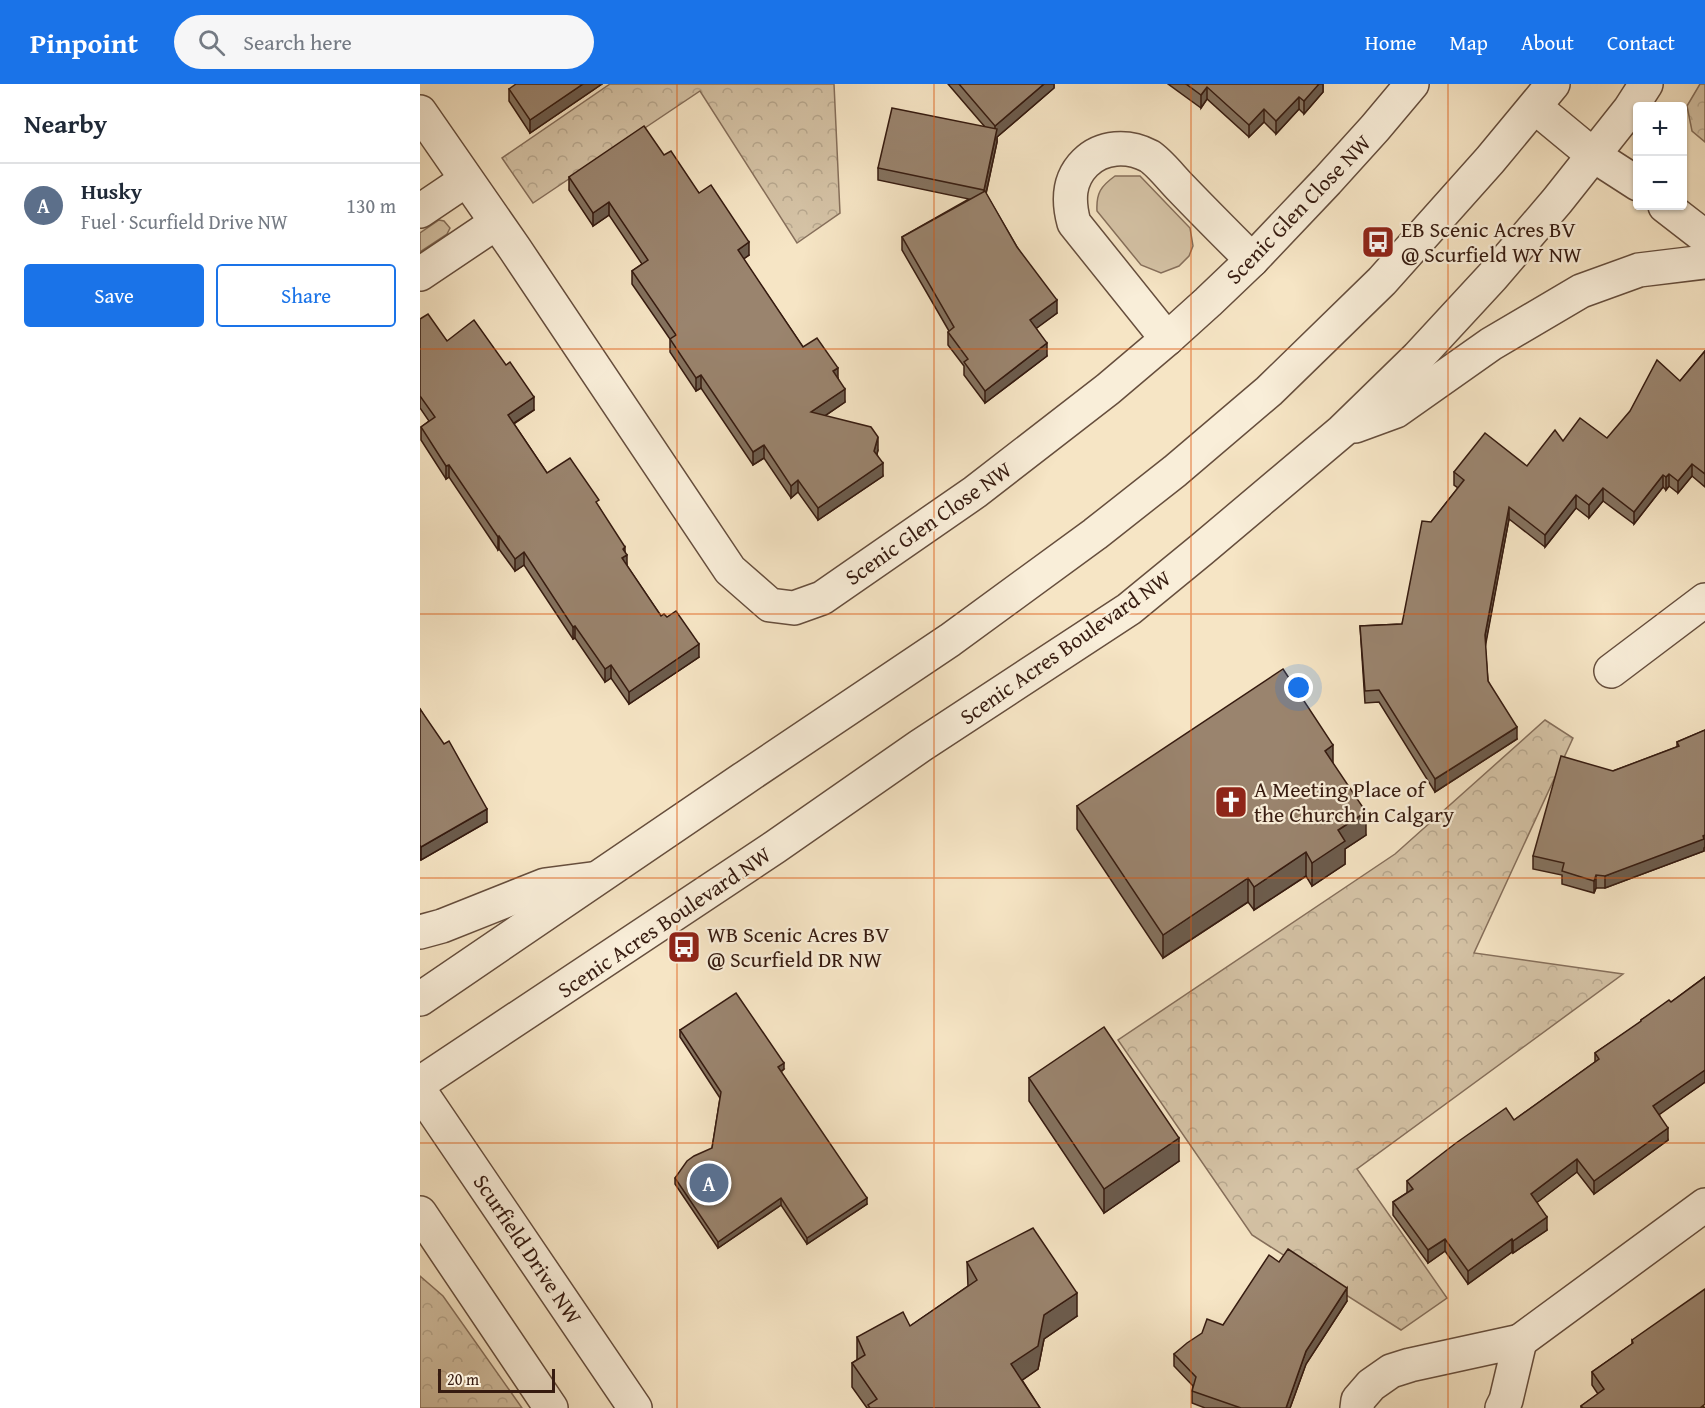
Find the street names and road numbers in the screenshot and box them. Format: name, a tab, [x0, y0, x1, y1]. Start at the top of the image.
street label: Scenic Glen Close NW	[1218, 127, 1378, 291]
street label: Scenic Glen Close NW	[838, 453, 1018, 593]
street label: Scenic Acres Boulevard NW	[953, 562, 1177, 732]
street label: Scenic Acres Boulevard NW	[551, 838, 777, 1006]
street label: Scurfield Drive NW	[466, 1167, 590, 1331]

